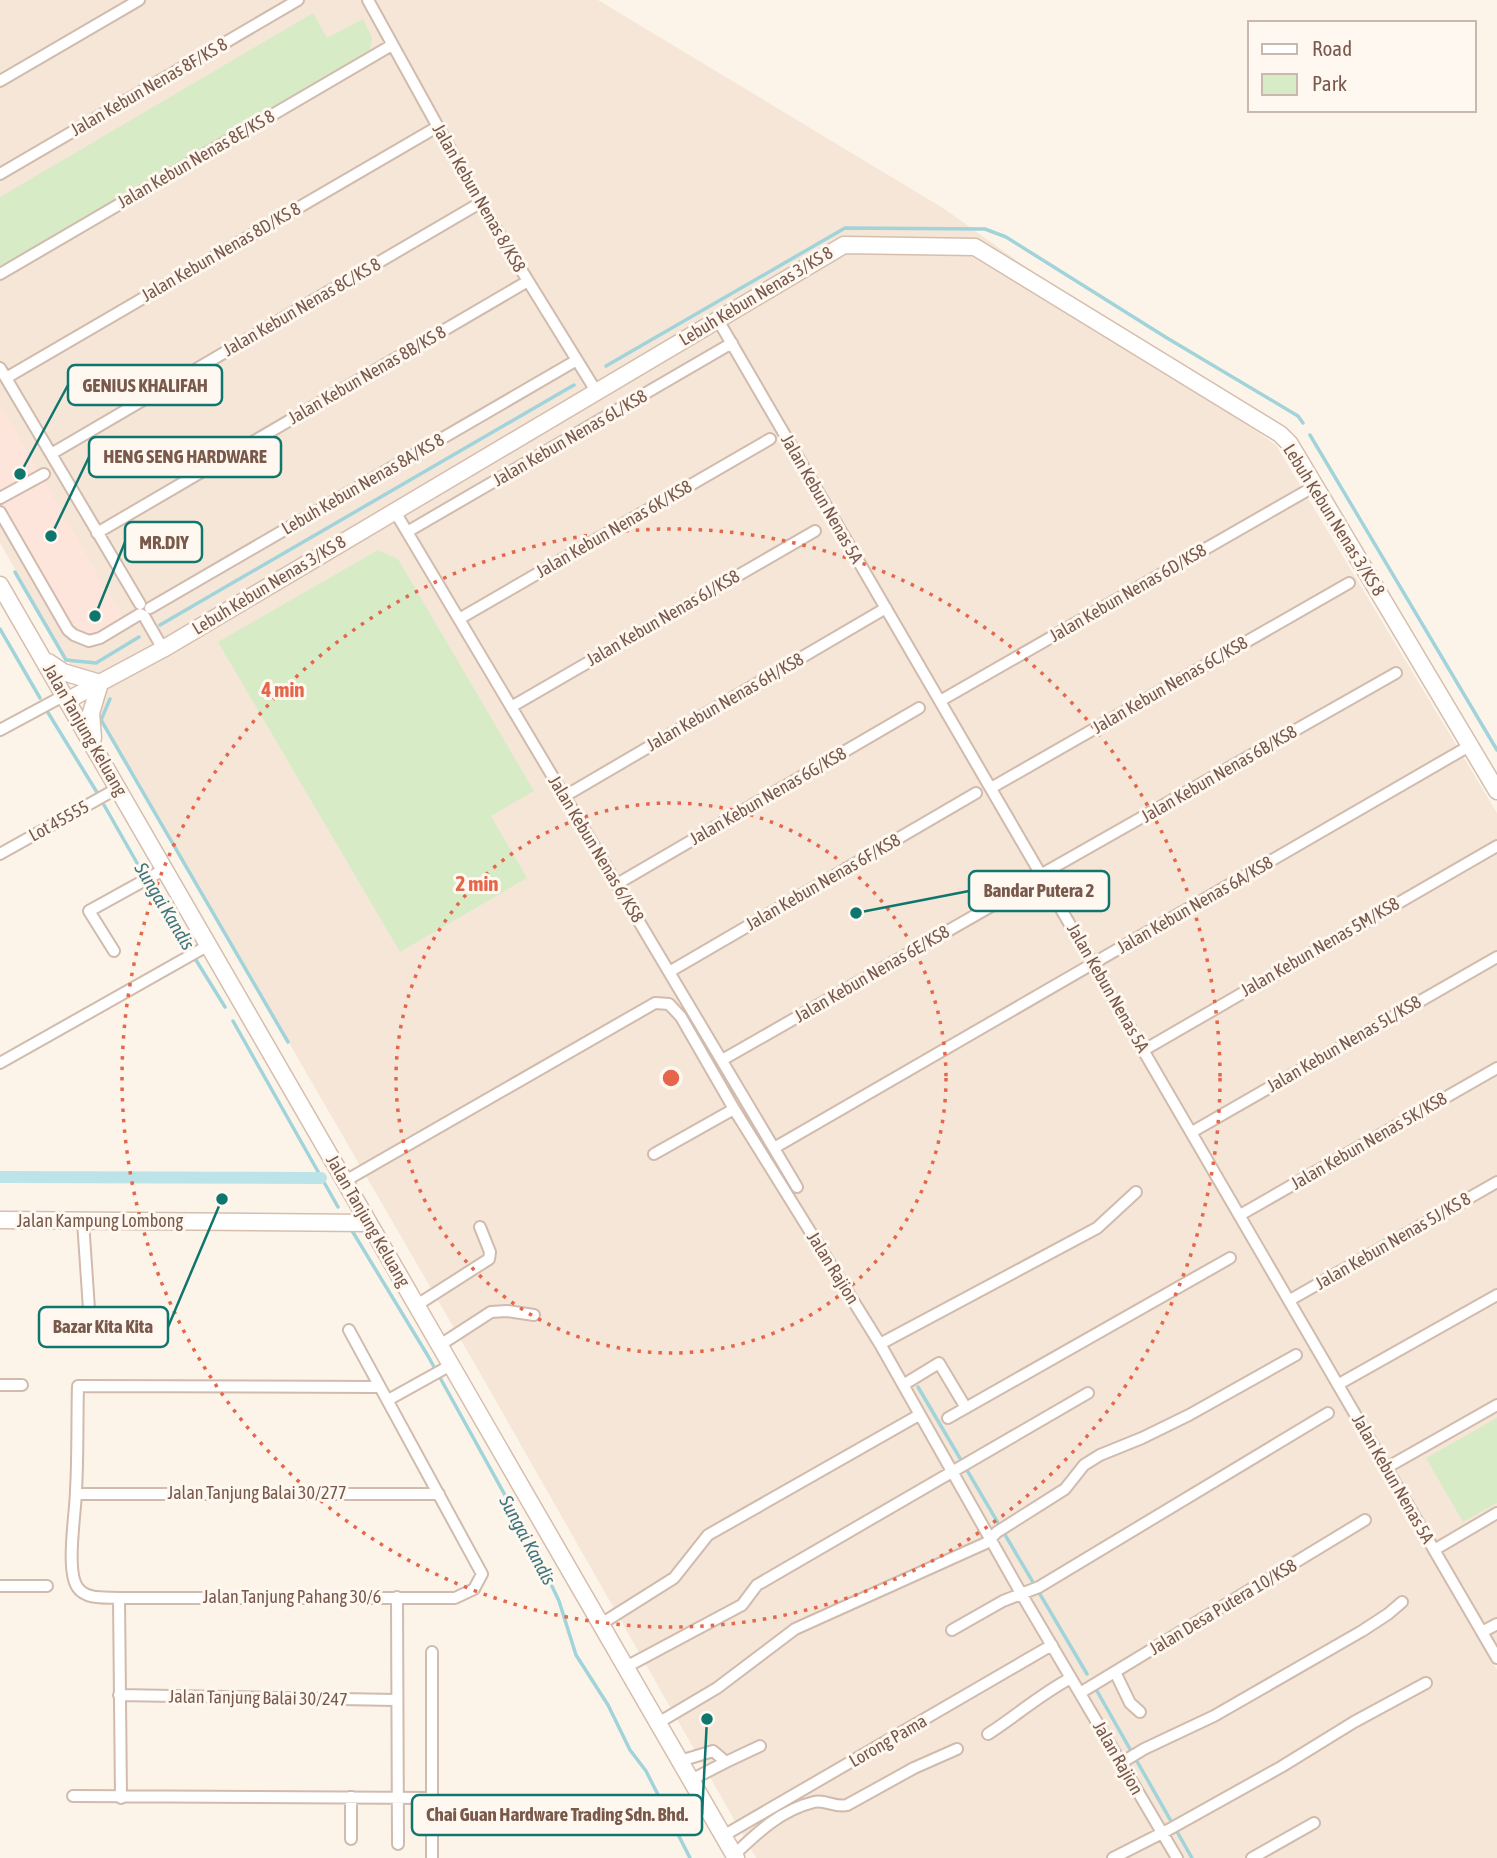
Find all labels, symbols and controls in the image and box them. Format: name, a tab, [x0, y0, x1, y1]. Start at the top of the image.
legend	[1248, 21, 1476, 112]
street label: Jalan Kebun Nenas 8F/KS 8	[67, 33, 231, 140]
text: Road	[1312, 36, 1352, 60]
text: Park	[1312, 71, 1347, 95]
street label: Jalan Kebun Nenas 8E/KS 8	[114, 105, 278, 212]
street label: Jalan Kebun Nenas 8/KS8	[428, 120, 530, 276]
street label: Jalan Kebun Nenas 8D/KS 8	[137, 197, 304, 306]
street label: Lebuh Kebun Nenas 3/KS 8	[675, 241, 836, 350]
street label: Jalan Kebun Nenas 8C/KS 8	[219, 253, 384, 360]
street label: Jalan Kebun Nenas 8B/KS 8	[284, 321, 449, 428]
callout: GENIUS KHALIFAH	[68, 365, 222, 405]
text: GENIUS KHALIFAH	[82, 374, 208, 396]
street label: Jalan Kebun Nenas 6L/KS8	[489, 385, 651, 490]
street label: Lebuh Kebun Nenas 8A/KS 8	[278, 428, 448, 539]
street label: Jalan Kebun Nenas 5A	[777, 430, 868, 567]
callout: HENG SENG HARDWARE	[89, 437, 281, 477]
street label: Lebuh Kebun Nenas 3/KS 8	[1279, 440, 1390, 600]
text: HENG SENG HARDWARE	[103, 445, 267, 467]
street label: Jalan Kebun Nenas 6K/KS8	[532, 475, 695, 582]
callout: MR.DIY	[125, 522, 202, 562]
street label: Lebuh Kebun Nenas 3/KS 8	[188, 530, 349, 639]
text: MR.DIY	[139, 531, 189, 553]
street label: Jalan Kebun Nenas 6D/KS8	[1046, 539, 1210, 646]
street label: Jalan Kebun Nenas 6J/KS8	[582, 565, 743, 670]
street label: Jalan Kebun Nenas 6C/KS8	[1088, 632, 1251, 738]
street label: Jalan Kebun Nenas 6H/KS8	[642, 648, 807, 755]
street label: Jalan Tanjung Keluang	[39, 660, 132, 800]
text: 4 min	[261, 677, 304, 701]
street label: Jalan Kebun Nenas 6B/KS8	[1137, 720, 1300, 827]
street label: Jalan Kebun Nenas 6G/KS8	[686, 742, 850, 849]
street label: Jalan Kebun Nenas 6/KS8	[544, 771, 649, 926]
street label: Lot 45555	[25, 796, 92, 846]
street label: Jalan Kebun Nenas 6F/KS8	[742, 829, 904, 934]
street label: Jalan Kebun Nenas 6A/KS8	[1113, 851, 1276, 958]
water label: Sungai Kandis	[130, 858, 200, 954]
text: 2 min	[456, 871, 498, 895]
callout: Bandar Putera 2	[969, 871, 1109, 911]
text: Bandar Putera 2	[983, 879, 1095, 901]
street label: Jalan Kebun Nenas 5M/KS8	[1237, 893, 1403, 1001]
street label: Jalan Kebun Nenas 5A	[1063, 919, 1154, 1056]
street label: Jalan Kebun Nenas 6E/KS8	[791, 921, 953, 1026]
street label: Jalan Kebun Nenas 5L/KS8	[1263, 991, 1425, 1096]
centre of rings	[659, 1066, 683, 1090]
street label: Jalan Kebun Nenas 5K/KS8	[1287, 1087, 1450, 1194]
street label: Jalan Tanjung Keluang	[322, 1151, 415, 1291]
street label: Jalan Kebun Nenas 5J/KS 8	[1311, 1188, 1474, 1294]
street label: Jalan Kampung Lombong	[17, 1210, 183, 1231]
street label: Jalan Rajion	[803, 1228, 864, 1308]
callout: Bazar Kita Kita	[39, 1307, 168, 1347]
text: Bazar Kita Kita	[53, 1315, 153, 1337]
street label: Jalan Kebun Nenas 5A	[1348, 1410, 1439, 1547]
street label: Jalan Tanjung Balai 30/277	[167, 1482, 347, 1503]
water label: Sungai Kandis	[495, 1491, 561, 1589]
street label: Jalan Desa Putera 10/KS8	[1145, 1554, 1300, 1659]
street label: Jalan Tanjung Pahang 30/6	[203, 1586, 381, 1607]
street label: Jalan Tanjung Balai 30/247	[168, 1685, 348, 1710]
street label: Lorong Pama	[845, 1710, 930, 1771]
street label: Jalan Rajion	[1089, 1717, 1148, 1798]
callout: Chai Guan Hardware Trading Sdn. Bhd.	[412, 1795, 702, 1835]
text: Chai Guan Hardware Trading Sdn. Bhd.	[426, 1803, 689, 1825]

